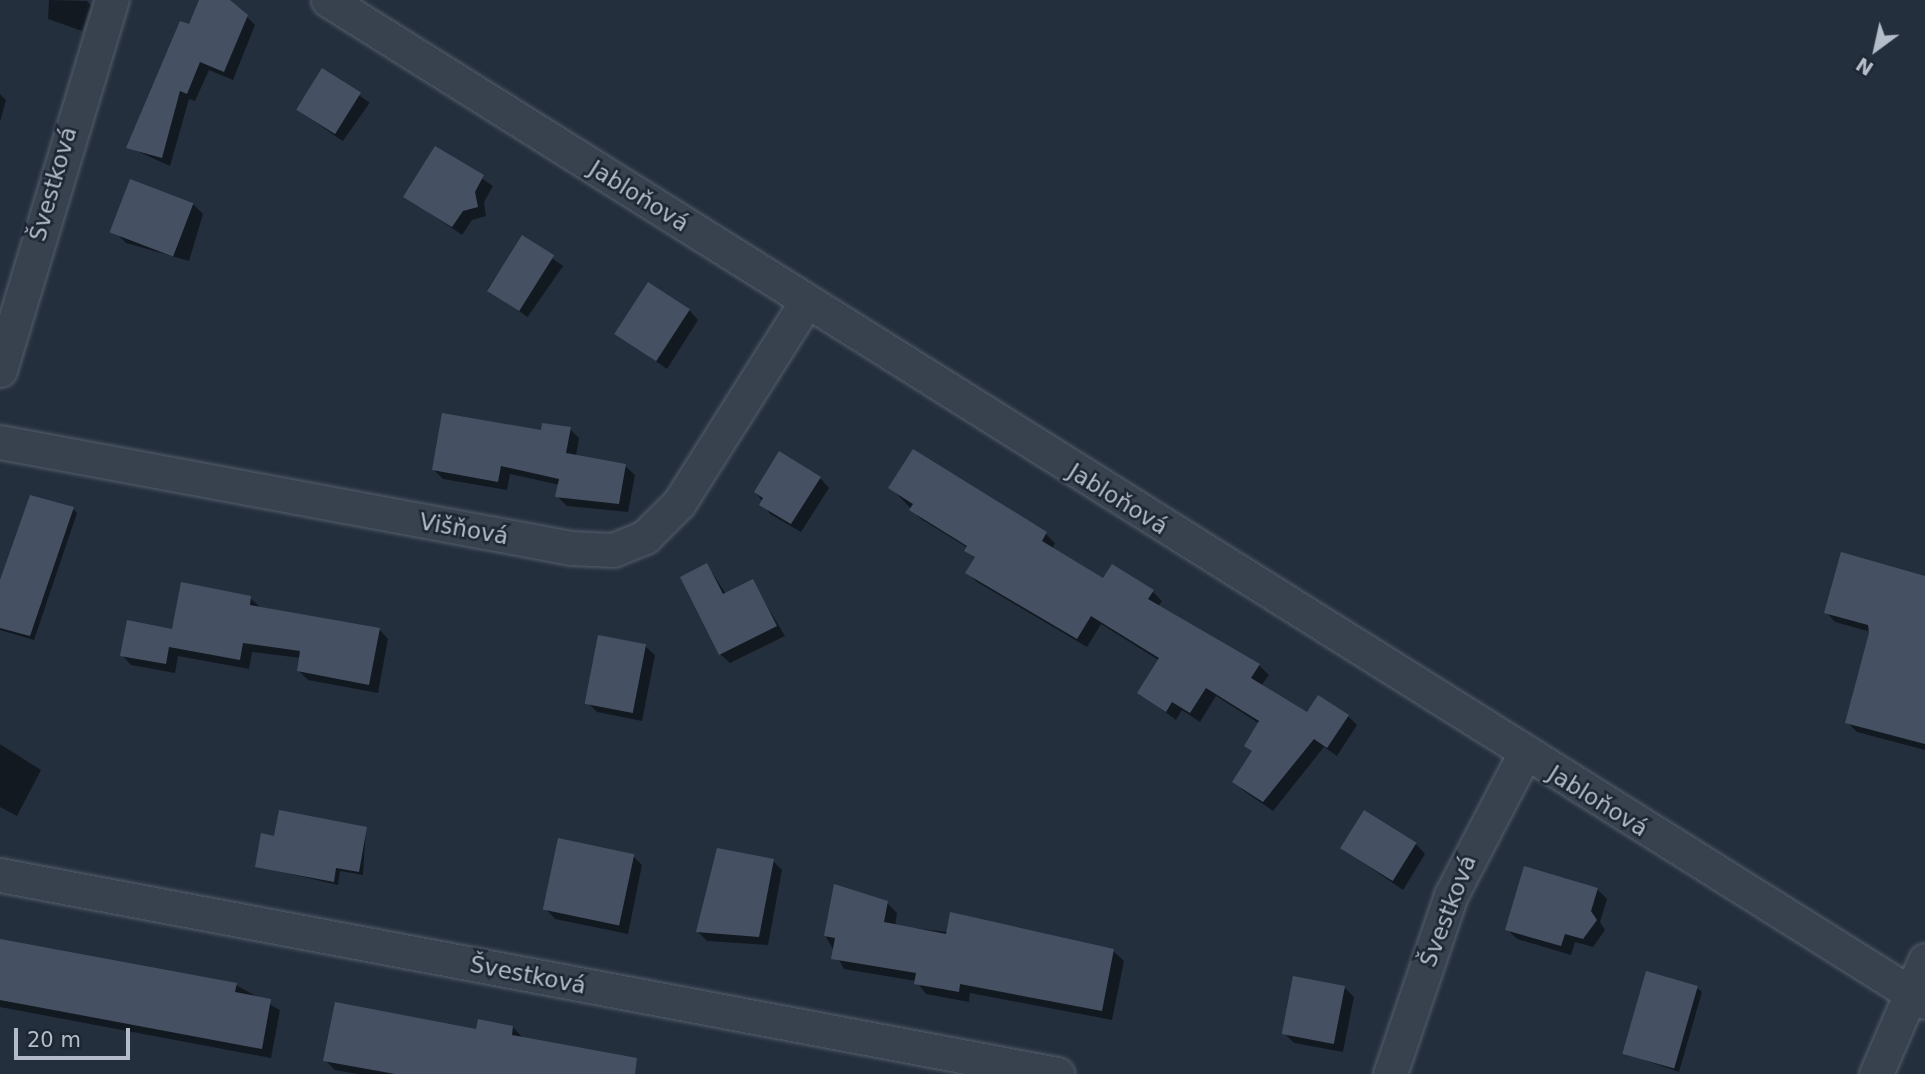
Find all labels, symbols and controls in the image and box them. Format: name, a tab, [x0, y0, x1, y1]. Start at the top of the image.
north arrow	[1841, 14, 1911, 84]
text: N	[1852, 53, 1877, 80]
street label: Švestková	[24, 124, 82, 244]
street label: Jabloňová	[584, 155, 694, 237]
street label: Jabloňová	[1063, 458, 1173, 540]
street label: Višňová	[417, 508, 511, 550]
street label: Jabloňová	[1543, 760, 1653, 842]
street label: Švestková	[1414, 851, 1482, 971]
street label: Švestková	[468, 950, 588, 1000]
scale bar	[18, 1014, 133, 1058]
text: 20 m	[27, 1028, 81, 1052]

